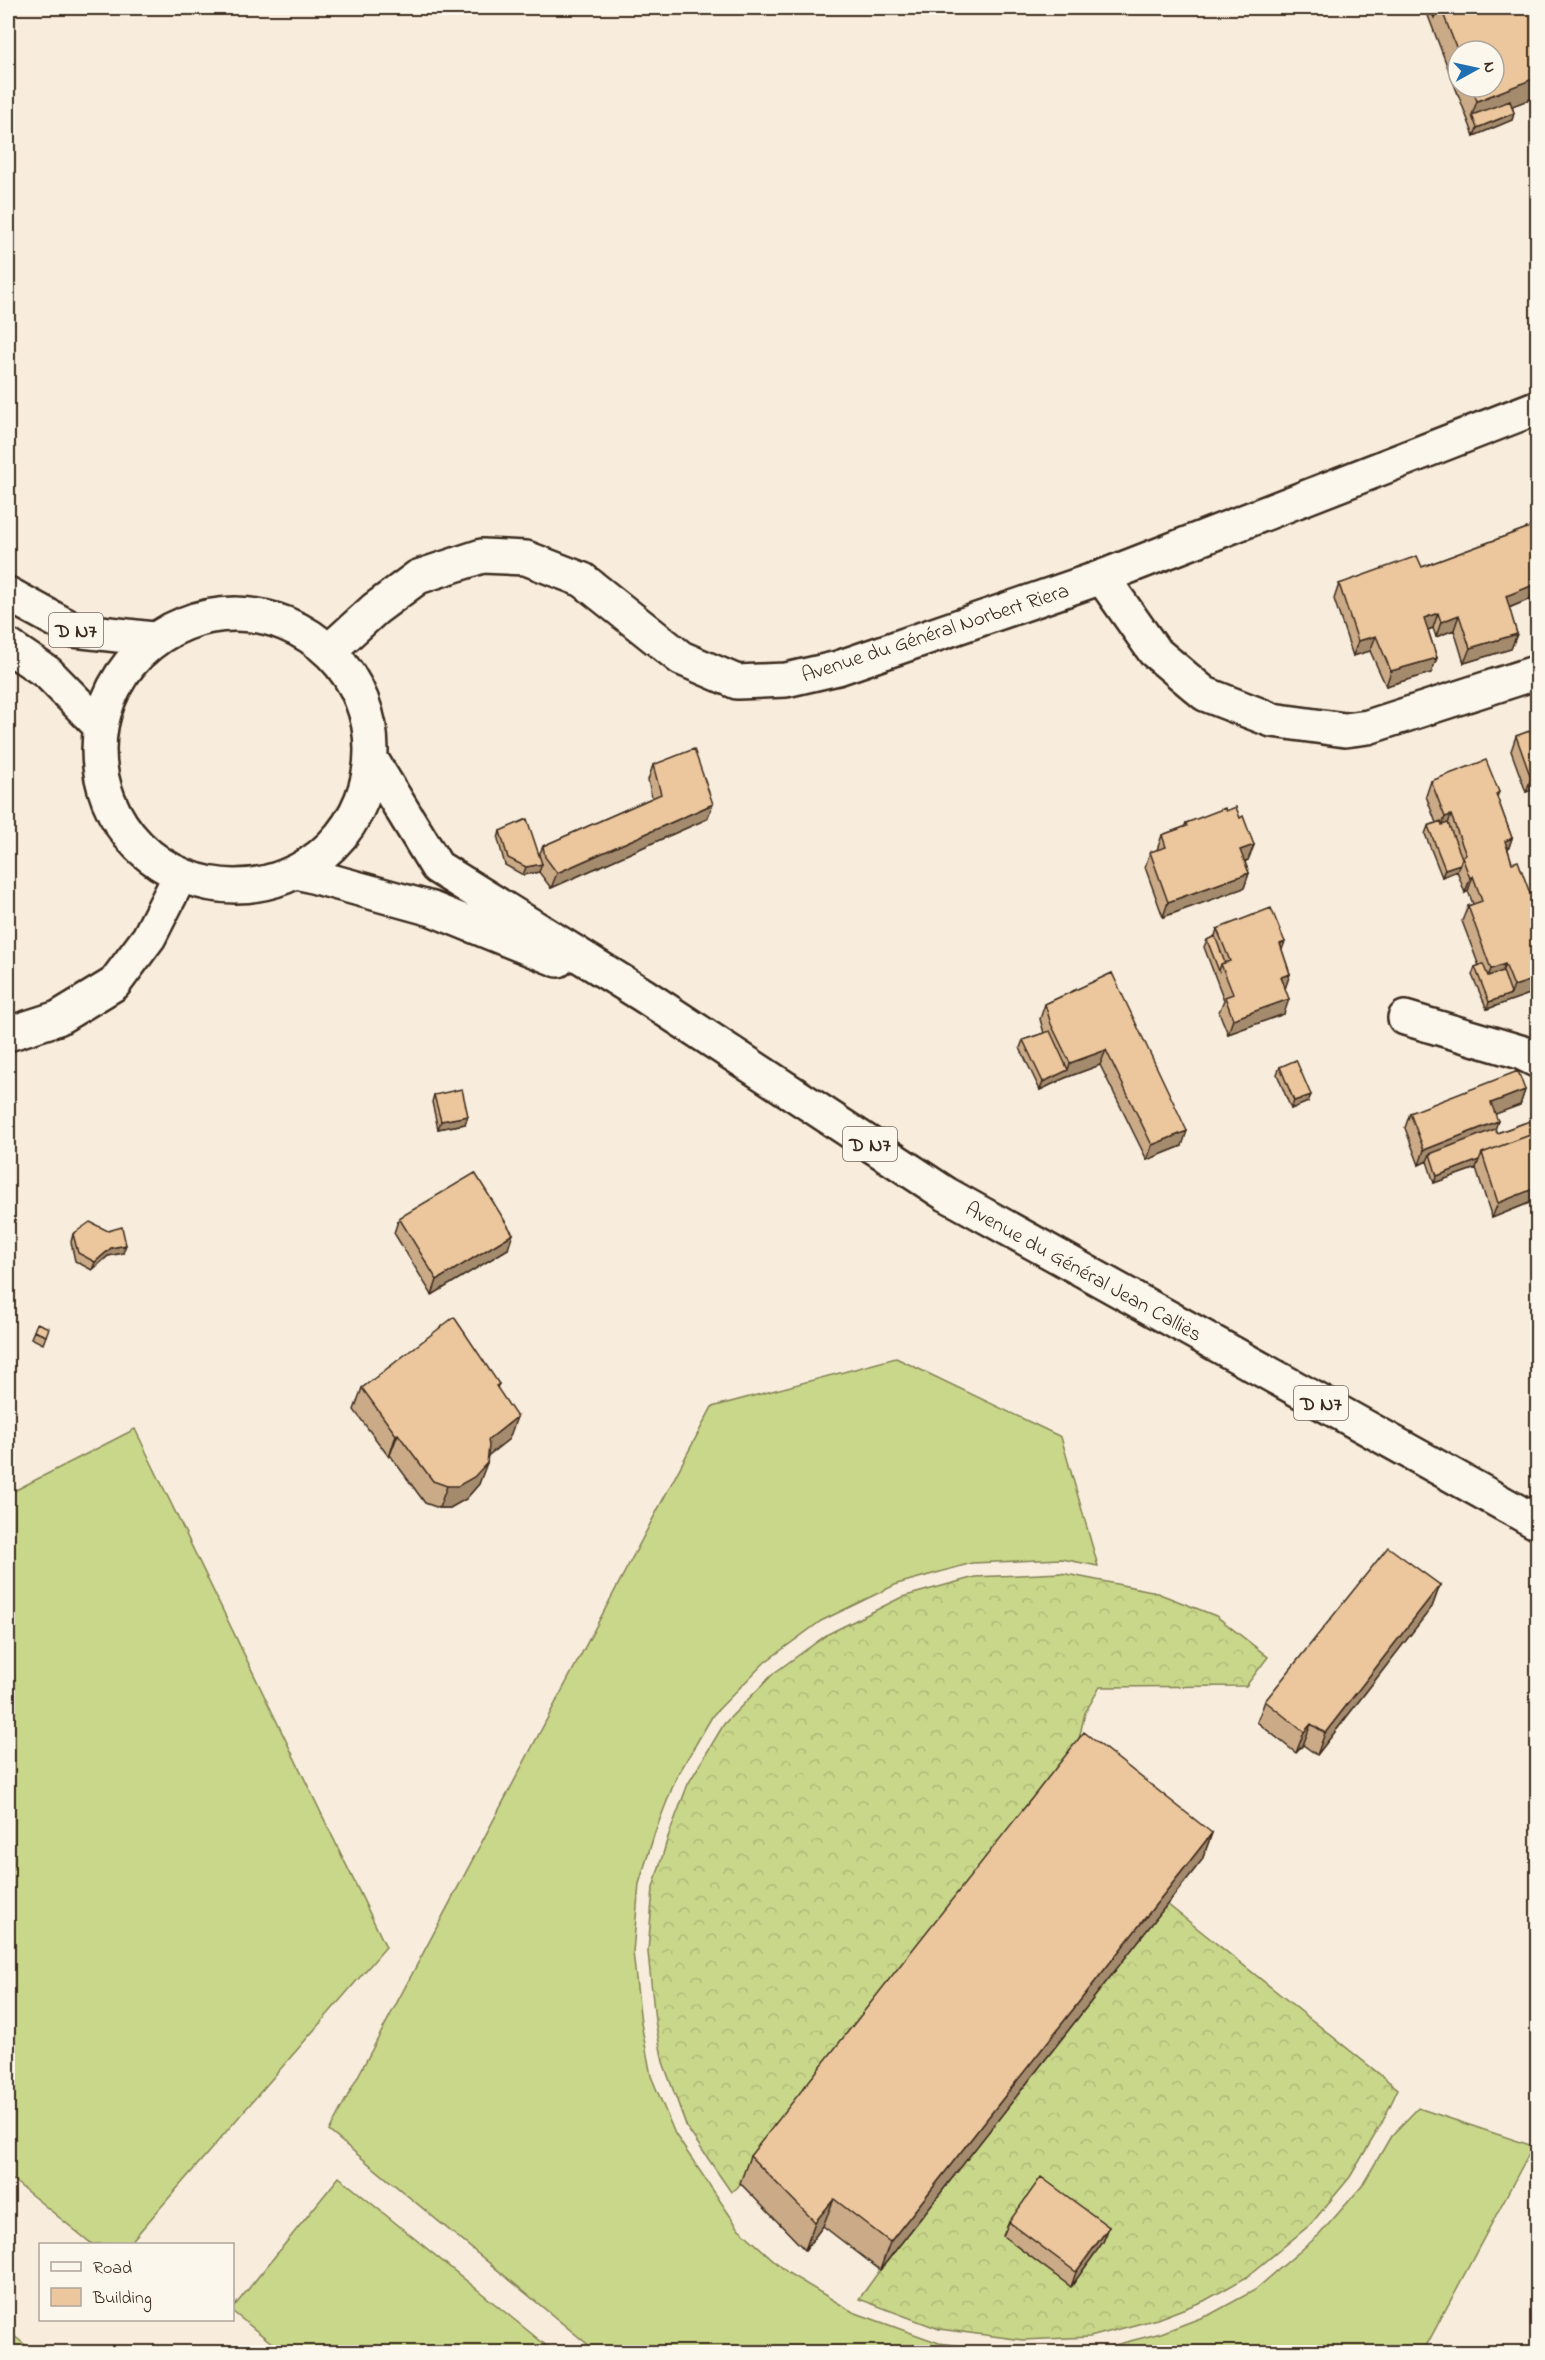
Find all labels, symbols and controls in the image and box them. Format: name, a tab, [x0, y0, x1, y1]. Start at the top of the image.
north arrow	[1446, 39, 1506, 99]
text: N	[1476, 60, 1502, 74]
street label: Avenue du Général Norbert Riera	[798, 576, 1073, 691]
road number: D N7	[49, 613, 103, 647]
road number: D N7	[843, 1127, 897, 1161]
street label: Avenue du Général Jean Calliès	[959, 1195, 1207, 1350]
road number: D N7	[1294, 1386, 1348, 1420]
legend	[39, 2243, 234, 2321]
text: Road	[93, 2256, 132, 2282]
text: Building	[92, 2286, 152, 2313]

